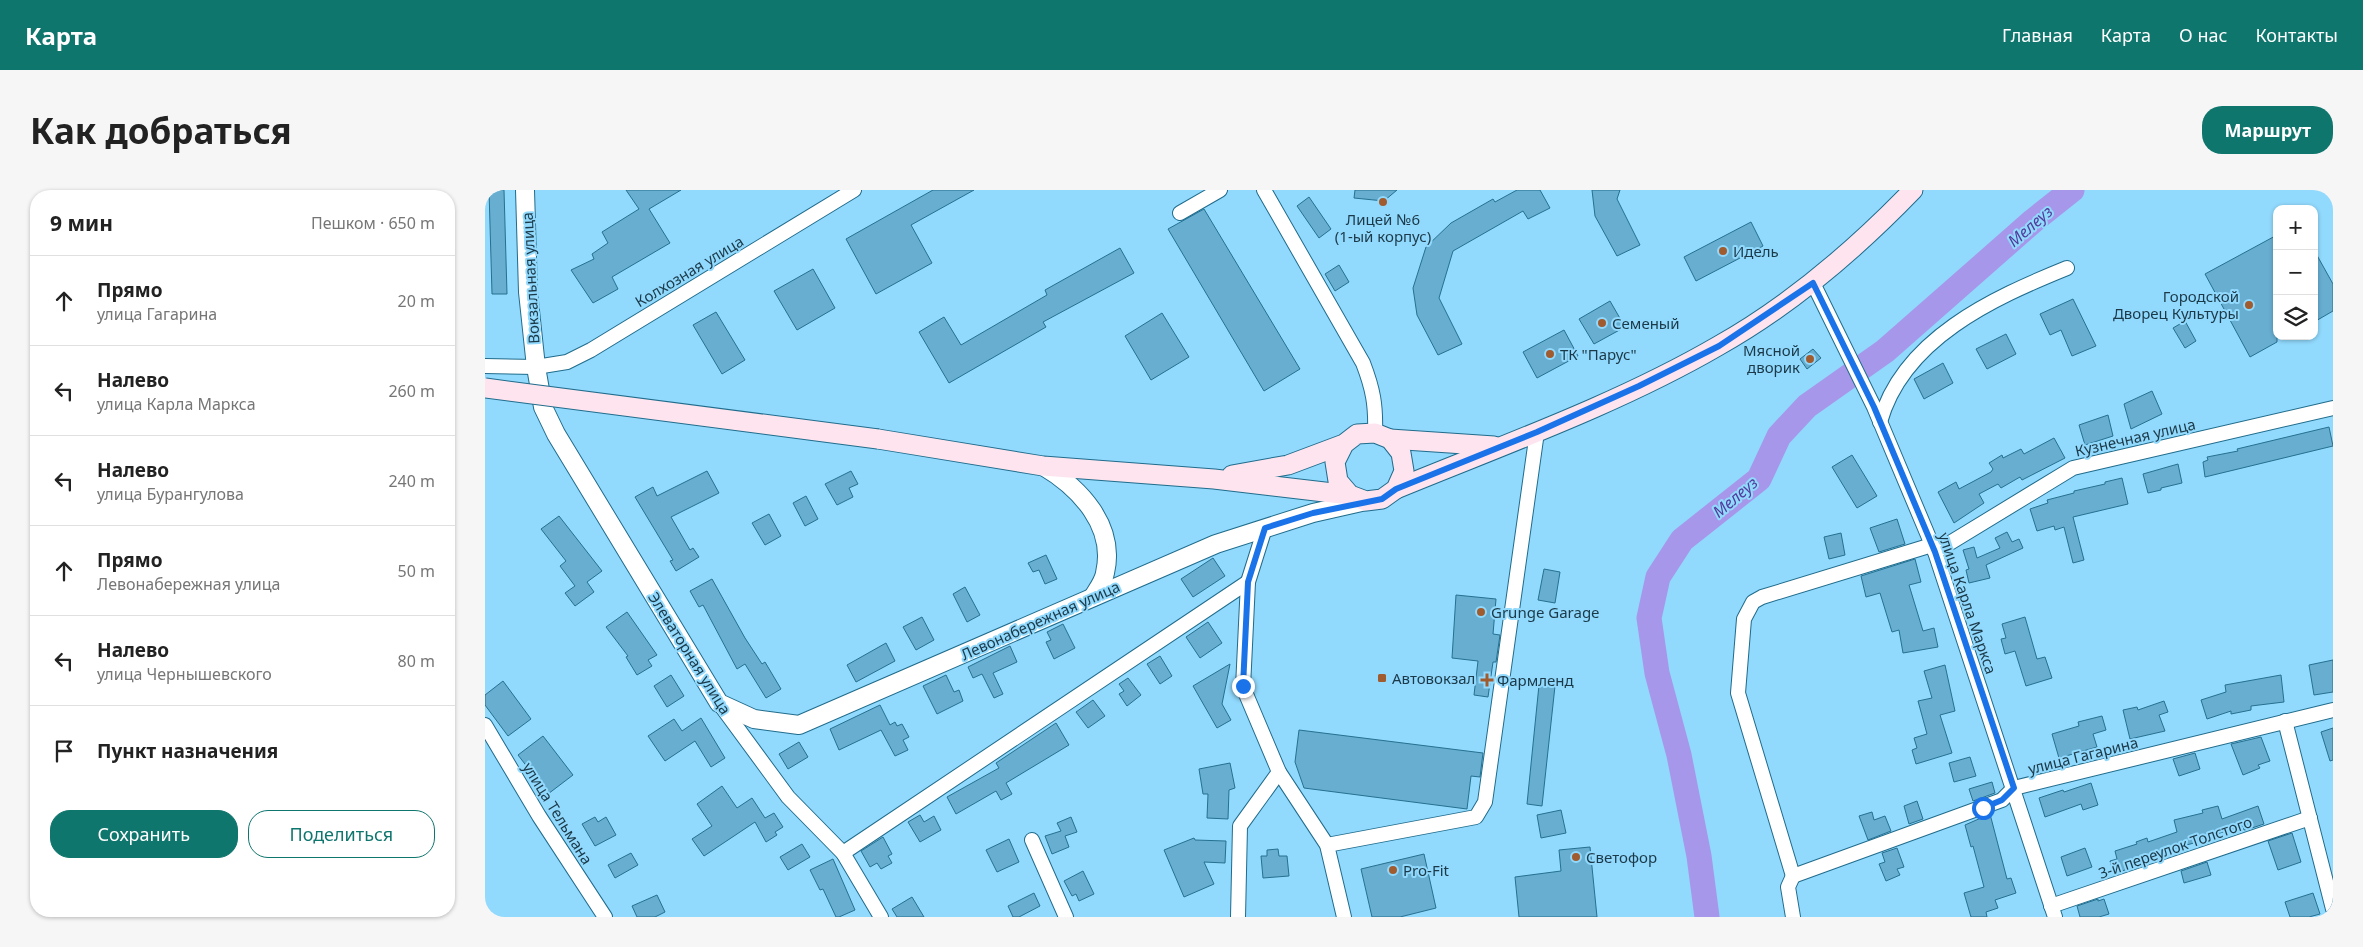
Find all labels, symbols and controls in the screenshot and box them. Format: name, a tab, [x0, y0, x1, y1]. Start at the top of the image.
text: Карта	[25, 19, 97, 52]
text: Главная	[2002, 23, 2073, 47]
text: Карта	[2101, 23, 2151, 47]
text: О нас	[2179, 23, 2227, 47]
text: Контакты	[2255, 23, 2338, 47]
button: Маршрут	[2202, 106, 2333, 154]
text: Как добраться	[30, 107, 292, 154]
marker: Лицей №6 (1-ый корпус)	[1377, 196, 1389, 208]
water label: Мелеуз	[2003, 200, 2057, 252]
map controls	[2273, 205, 2318, 340]
button: +	[2273, 205, 2318, 250]
text: 9 мин	[50, 209, 113, 237]
place label: Лицей №6 (1-ый корпус)	[1335, 209, 1431, 246]
text: Пешком · 650 m	[311, 212, 435, 234]
street label: Вокзальная улица	[517, 212, 543, 344]
street label: Колхозная улица	[631, 231, 747, 311]
place label: Идель	[1733, 241, 1779, 261]
marker: Идель	[1717, 245, 1729, 257]
button: −	[2273, 250, 2318, 295]
text: Прямо	[97, 277, 163, 303]
place label: Городской Дворец Культуры	[2113, 286, 2239, 323]
icon: ahead	[50, 287, 78, 315]
text: 20 m	[398, 290, 435, 312]
button: layers	[2273, 295, 2318, 340]
marker: Городской Дворец Культуры	[2243, 299, 2255, 311]
text: улица Гагарина	[97, 303, 217, 325]
place label: Семеный	[1612, 313, 1680, 333]
marker: Семеный	[1596, 317, 1608, 329]
place label: Мясной дворик	[1743, 340, 1800, 377]
place label: ТК "Парус"	[1560, 344, 1637, 364]
marker: ТК "Парус"	[1544, 348, 1556, 360]
marker: Мясной дворик	[1804, 353, 1816, 365]
text: Налево	[97, 367, 169, 393]
icon: left	[50, 377, 78, 405]
text: 260 m	[388, 380, 435, 402]
text: улица Карла Маркса	[97, 393, 256, 415]
street label: Кузнечная улица	[2073, 413, 2197, 461]
text: Налево	[97, 457, 169, 483]
icon: left	[50, 467, 78, 495]
text: 240 m	[388, 470, 435, 492]
water label: Мелеуз	[1708, 472, 1762, 522]
text: улица Бурангулова	[97, 483, 244, 505]
street label: улица Карла Маркса	[1934, 529, 2002, 677]
text: Прямо	[97, 547, 163, 573]
icon: ahead	[50, 557, 78, 585]
text: 50 m	[398, 560, 435, 582]
text: Левонабережная улица	[97, 573, 280, 595]
street label: Левонабережная улица	[957, 576, 1123, 664]
street label: Элеваторная улица	[644, 588, 736, 718]
place label: Grunge Garage	[1491, 602, 1600, 622]
marker: Grunge Garage	[1475, 606, 1487, 618]
text: Налево	[97, 637, 169, 663]
icon: left	[50, 647, 78, 675]
text: 80 m	[398, 650, 435, 672]
text: улица Чернышевского	[97, 663, 272, 685]
place label: Автовокзал	[1392, 668, 1475, 688]
place label: Фармленд	[1497, 670, 1574, 690]
marker: Автовокзал	[1376, 672, 1388, 684]
marker: Фармленд	[1481, 674, 1493, 686]
route end	[1232, 675, 1255, 698]
street label: улица Гагарина	[2026, 732, 2140, 778]
icon: arrive	[50, 737, 78, 765]
text: Пункт назначения	[97, 738, 278, 764]
street label: улица Тельмана	[519, 758, 597, 868]
route start	[1972, 797, 1995, 820]
button: Сохранить	[50, 810, 238, 858]
button: Поделиться	[248, 810, 435, 858]
street label: 3-й переулок Толстого	[2095, 811, 2255, 883]
place label: Светофор	[1586, 847, 1657, 867]
marker: Светофор	[1570, 851, 1582, 863]
place label: Pro-Fit	[1403, 860, 1450, 880]
marker: Pro-Fit	[1387, 864, 1399, 876]

